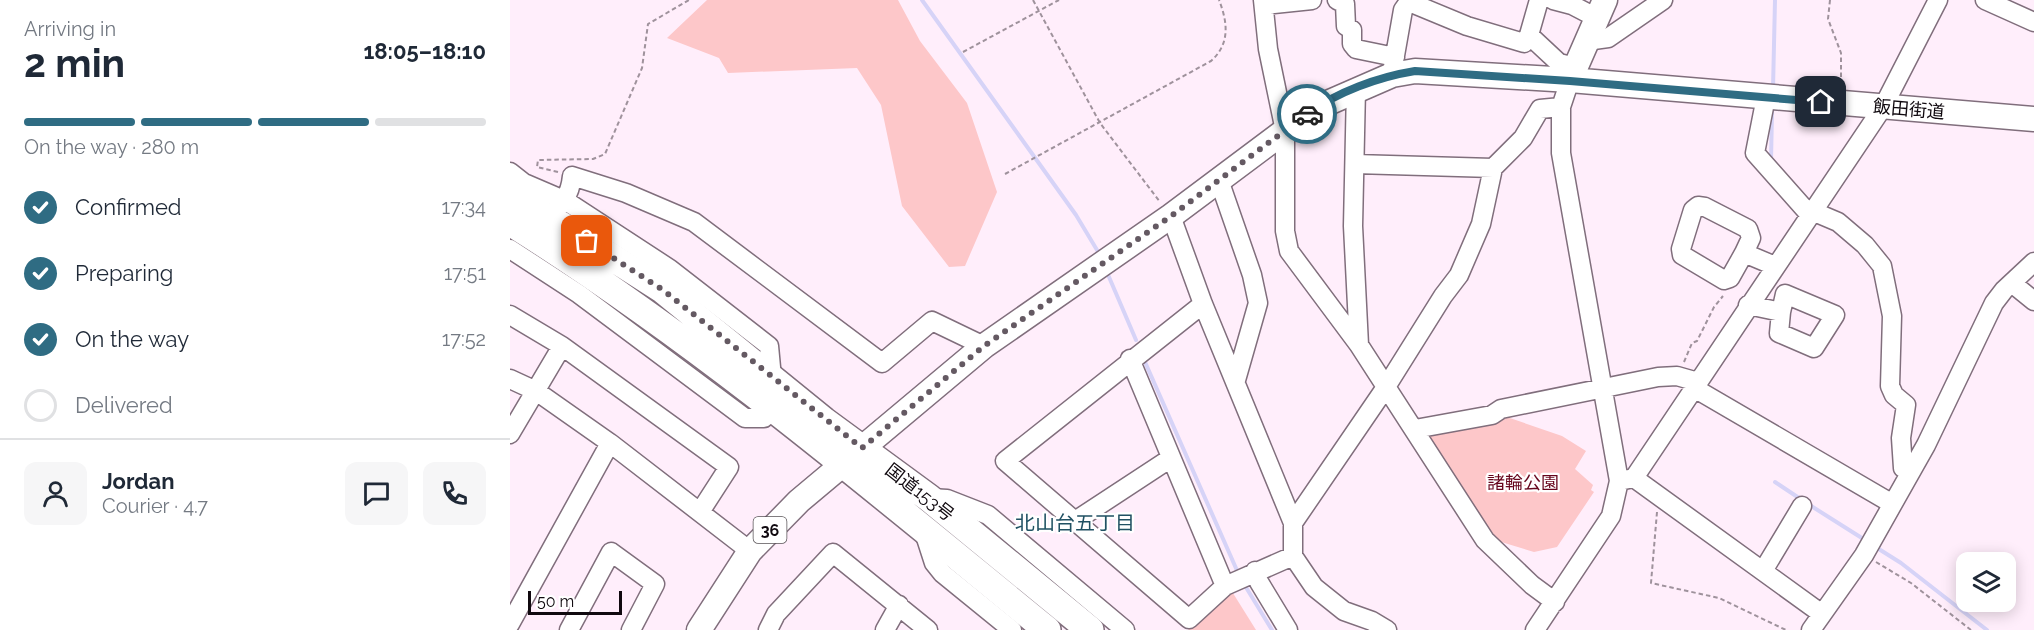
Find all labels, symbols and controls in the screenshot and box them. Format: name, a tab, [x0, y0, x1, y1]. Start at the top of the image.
text: Arriving in	[24, 17, 116, 41]
text: 18:05–18:10	[363, 38, 486, 64]
text: 2 min	[24, 40, 125, 86]
pin	[1795, 76, 1846, 127]
courier	[1277, 84, 1337, 144]
icon: home	[1804, 85, 1837, 118]
street label: 飯田街道	[1872, 95, 1946, 123]
icon: car	[1291, 98, 1324, 131]
text: On the way · 280 m	[24, 135, 199, 159]
icon: check	[24, 191, 57, 224]
text: Confirmed	[75, 194, 182, 220]
text: 17:34	[441, 195, 486, 219]
pin	[561, 215, 612, 266]
icon: bag	[570, 224, 603, 257]
icon: check	[24, 257, 57, 290]
text: Preparing	[75, 260, 173, 286]
text: 17:51	[444, 261, 486, 285]
icon: check	[24, 323, 57, 356]
text: On the way	[75, 326, 189, 352]
text: 17:52	[442, 327, 486, 351]
text: Delivered	[75, 392, 173, 418]
street label: 国道153号	[882, 459, 958, 525]
button: person	[24, 462, 87, 525]
button: chat	[345, 462, 408, 525]
button: phone	[423, 462, 486, 525]
text: Jordan	[102, 468, 174, 494]
park label: 諸輪公園	[1487, 472, 1559, 493]
text: Courier · 4.7	[102, 494, 208, 518]
district label: 北山台五丁目	[1015, 511, 1135, 535]
road number: 36	[754, 517, 786, 543]
map controls	[1956, 552, 2016, 612]
button: layers	[1956, 552, 2016, 612]
scale bar	[528, 588, 622, 616]
text: 50 m	[537, 592, 574, 611]

